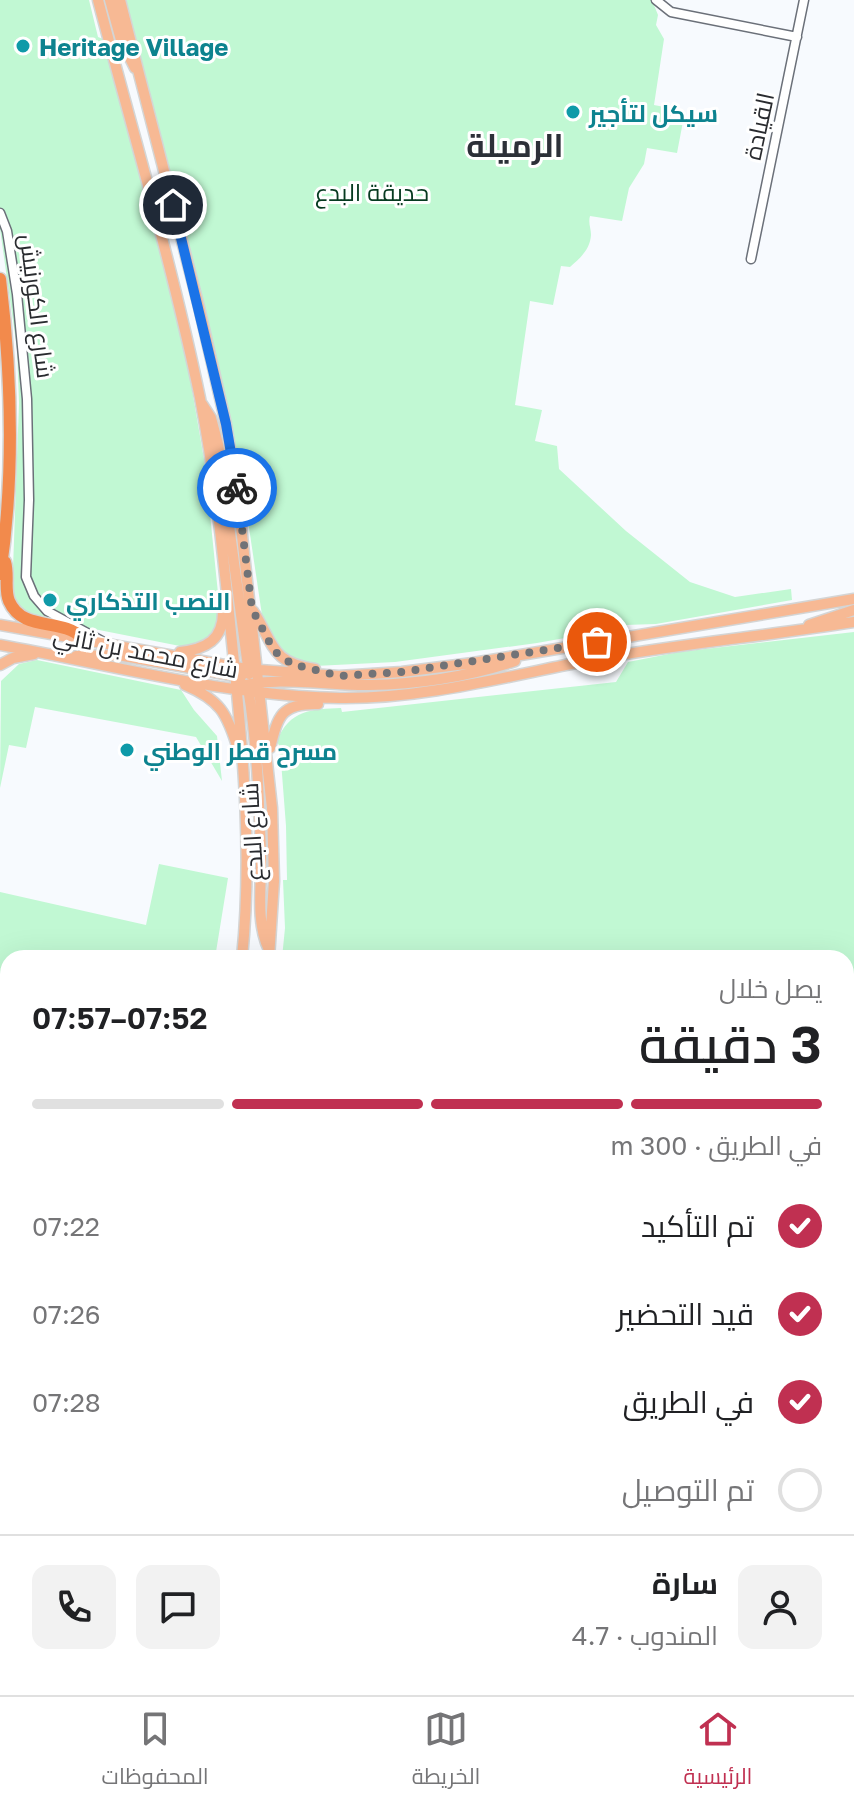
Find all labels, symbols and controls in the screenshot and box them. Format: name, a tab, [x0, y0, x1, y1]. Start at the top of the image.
place label: Heritage Village	[39, 32, 228, 61]
marker: Heritage Village	[14, 37, 32, 55]
street label: القيادة	[737, 90, 779, 162]
place label: سيكل لتأجير	[588, 98, 718, 128]
marker: سيكل لتأجير	[564, 103, 582, 121]
district label: الرميلة	[466, 126, 564, 165]
pin	[139, 171, 207, 239]
park label: حديقة البدع	[315, 177, 429, 209]
icon: home	[151, 183, 195, 227]
street label: شارع الكورنيش	[12, 232, 61, 380]
courier	[197, 448, 277, 528]
icon: bike	[215, 466, 259, 510]
place label: النصب التذكاري	[66, 586, 231, 621]
marker: النصب التذكاري	[41, 591, 59, 609]
pin	[563, 608, 631, 676]
street label: شارع محمد بن ثاني	[50, 619, 241, 689]
icon: bag	[575, 620, 619, 664]
place label: مسرح قطر الوطني	[143, 736, 337, 771]
marker: مسرح قطر الوطني	[118, 741, 136, 759]
street label: شارع البدع	[234, 782, 271, 882]
text: يصل خلال	[719, 973, 822, 1004]
text: 07:52–07:57	[32, 1000, 207, 1036]
text: 3 دقيقة	[639, 1012, 822, 1074]
text: في الطريق · 300 m	[610, 1130, 822, 1161]
icon: check	[778, 1204, 822, 1248]
text: تم التأكيد	[641, 1208, 754, 1244]
text: 07:22	[32, 1211, 100, 1242]
icon: check	[778, 1292, 822, 1336]
text: قيد التحضير	[617, 1296, 754, 1332]
text: 07:26	[32, 1299, 101, 1330]
icon: check	[778, 1380, 822, 1424]
text: في الطريق	[623, 1384, 754, 1420]
text: 07:28	[32, 1387, 101, 1418]
text: تم التوصيل	[622, 1472, 754, 1508]
button: phone	[32, 1565, 116, 1649]
button: chat	[136, 1565, 220, 1649]
text: سارة	[652, 1565, 718, 1601]
button: person	[738, 1565, 822, 1649]
text: المندوب · 4.7	[572, 1620, 718, 1651]
tab: المحفوظات	[102, 1707, 209, 1797]
tab: الخريطة	[412, 1707, 480, 1797]
tab: الرئيسية	[683, 1707, 752, 1797]

